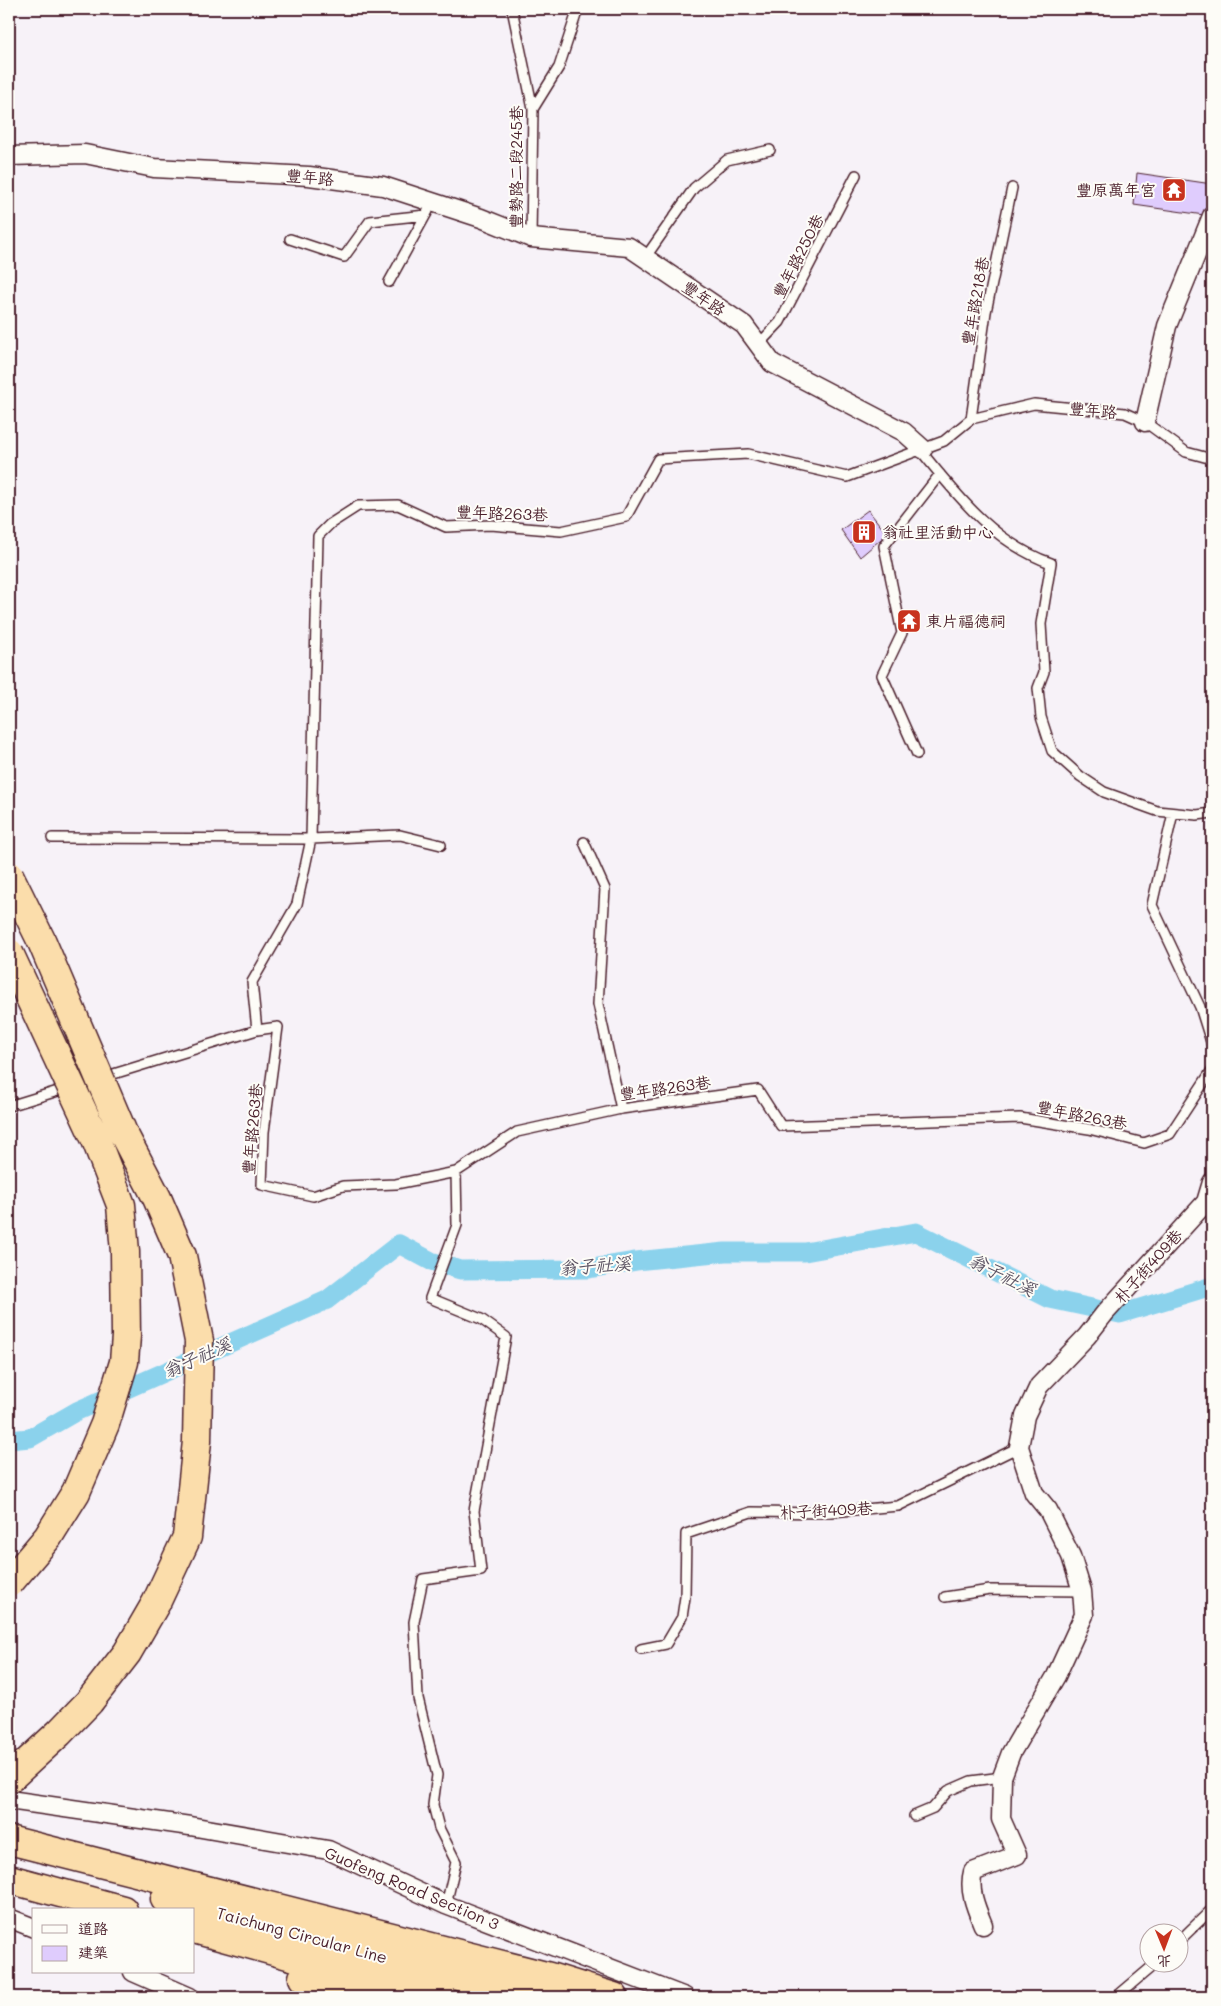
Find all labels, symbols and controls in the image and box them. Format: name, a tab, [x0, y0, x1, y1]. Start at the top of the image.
street label: 豐勢路二段245巷	[505, 105, 526, 229]
street label: 豐年路	[285, 164, 335, 189]
temple icon: 豐原萬年宮	[1161, 177, 1187, 203]
place label: 豐原萬年宮	[1076, 179, 1156, 200]
street label: 豐年路250巷	[767, 210, 828, 302]
street label: 豐年路218巷	[956, 255, 993, 347]
street label: 豐年路	[679, 275, 730, 320]
street label: 豐年路	[1068, 397, 1118, 422]
street label: 豐年路263巷	[456, 500, 548, 525]
building icon: 翁社里活動中心	[851, 519, 877, 545]
place label: 翁社里活動中心	[882, 521, 994, 542]
temple icon: 東片福德祠	[896, 608, 922, 634]
place label: 東片福德祠	[926, 610, 1006, 631]
street label: 豐年路263巷	[618, 1071, 712, 1104]
street label: 豐年路263巷	[237, 1082, 266, 1176]
street label: 豐年路263巷	[1035, 1095, 1129, 1134]
street label: 朴子街409巷	[1109, 1224, 1186, 1307]
water label: 翁子社溪	[965, 1247, 1041, 1302]
water label: 翁子社溪	[558, 1250, 633, 1279]
water label: 翁子社溪	[159, 1331, 235, 1383]
street label: 朴子街409巷	[779, 1497, 873, 1522]
street label: Guofeng Road Section 3	[322, 1841, 503, 1934]
street label: Taichung Circular Line	[214, 1902, 390, 1967]
legend	[32, 1908, 195, 1974]
text: 道路	[78, 1918, 108, 1938]
north arrow	[1138, 1924, 1188, 1974]
text: 建築	[78, 1942, 108, 1962]
text: 北	[1157, 1952, 1171, 1971]

